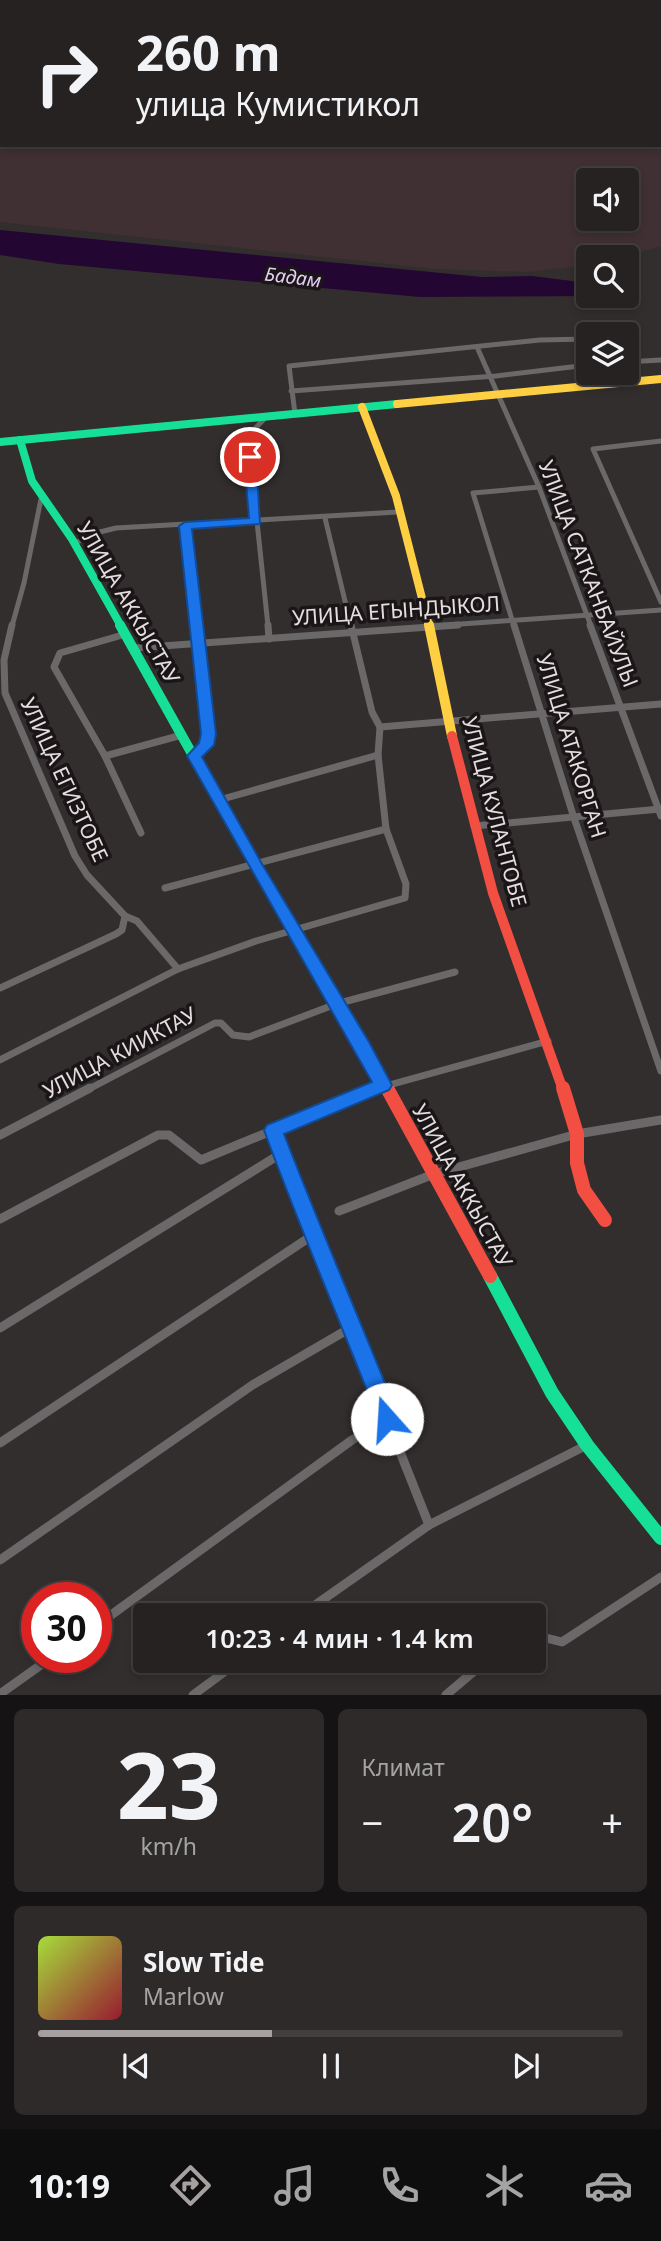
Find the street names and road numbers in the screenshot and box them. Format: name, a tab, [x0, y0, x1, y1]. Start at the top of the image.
street label: УЛИЦА САТКАНБАЙУЛЫ	[533, 456, 645, 691]
street label: УЛИЦА АККЫСТАУ	[71, 516, 187, 689]
street label: УЛИЦА ЕГЫНДЫКОЛ	[291, 589, 501, 631]
street label: УЛИЦА АТАКОРГАН	[531, 650, 613, 841]
street label: УЛИЦА ЕГИЗТОБЕ	[15, 693, 115, 866]
street label: УЛИЦА КУЛАНТОБЕ	[456, 714, 534, 910]
street label: УЛИЦА КИИКТАУ	[38, 1000, 201, 1104]
street label: УЛИЦА АККЫСТАУ	[406, 1099, 519, 1272]

